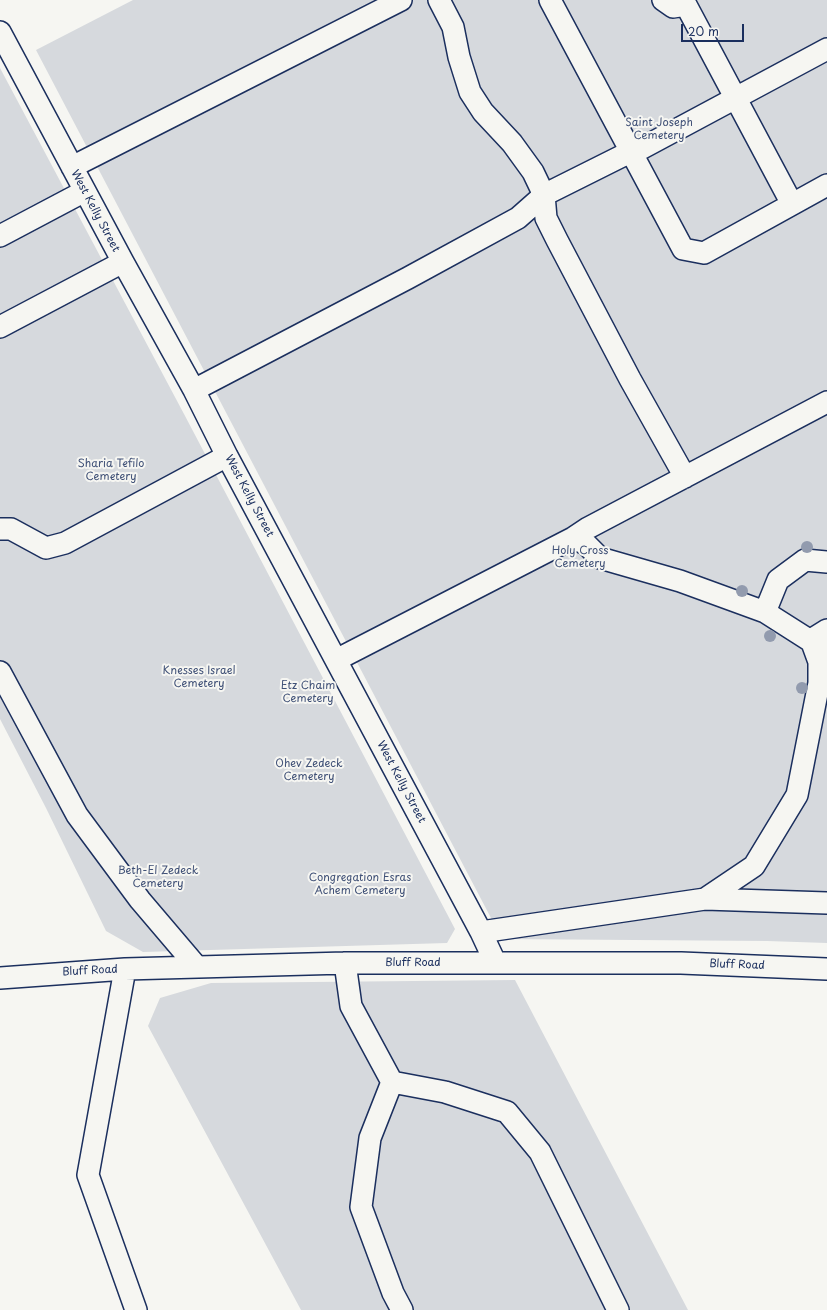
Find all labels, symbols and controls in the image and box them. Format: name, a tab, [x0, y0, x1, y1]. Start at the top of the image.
scale bar	[683, 16, 746, 42]
text: 20 m	[688, 22, 719, 40]
park label: Saint Joseph Cemetery	[625, 116, 693, 142]
street label: West Kelly Street	[68, 168, 122, 254]
street label: West Kelly Street	[222, 453, 276, 539]
park label: Sharia Tefilo Cemetery	[78, 457, 144, 483]
park label: Holy Cross Cemetery	[552, 544, 608, 570]
park label: Knesses Israel Cemetery	[162, 664, 236, 690]
park label: Etz Chaim Cemetery	[281, 679, 335, 705]
street label: West Kelly Street	[374, 739, 428, 825]
park label: Ohev Zedeck Cemetery	[275, 757, 343, 783]
park label: Beth-El Zedeck Cemetery	[118, 864, 198, 890]
park label: Congregation Esras Achem Cemetery	[309, 871, 411, 897]
street label: Bluff Road	[385, 956, 441, 970]
street label: Bluff Road	[709, 957, 765, 973]
street label: Bluff Road	[62, 963, 118, 979]

